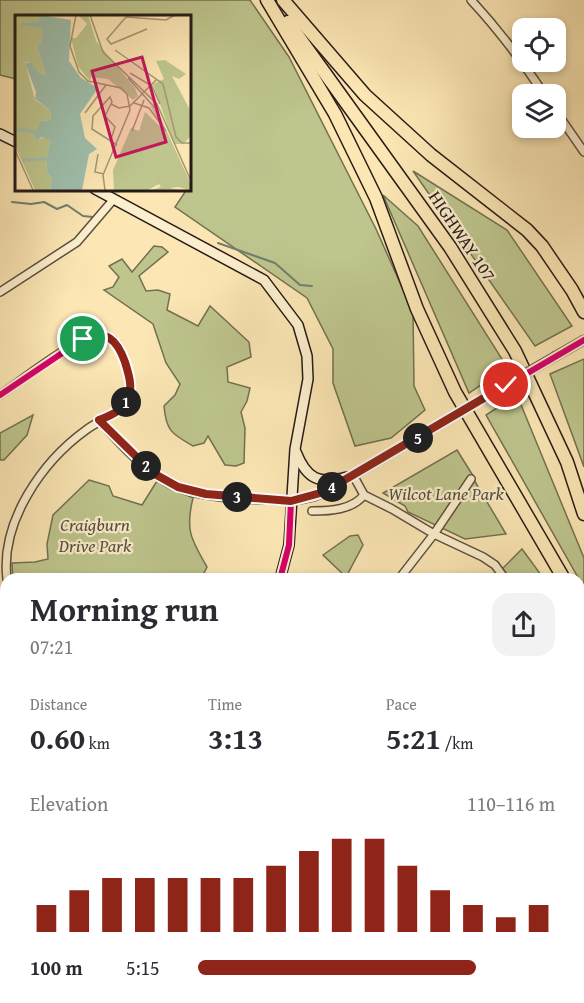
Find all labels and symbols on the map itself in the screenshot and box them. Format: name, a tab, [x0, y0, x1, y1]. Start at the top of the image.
inset map	[15, 15, 190, 190]
street label: HIGHWAY 107	[422, 185, 503, 286]
pin	[57, 313, 108, 364]
pin	[480, 359, 531, 410]
pin: 1	[111, 387, 141, 417]
pin: 5	[403, 423, 433, 453]
pin: 2	[131, 451, 161, 481]
pin: 4	[317, 472, 347, 502]
park label: Wilcot Lane Park	[388, 480, 505, 507]
pin: 3	[222, 482, 252, 512]
park label: Craigburn Drive Park	[58, 511, 132, 559]

